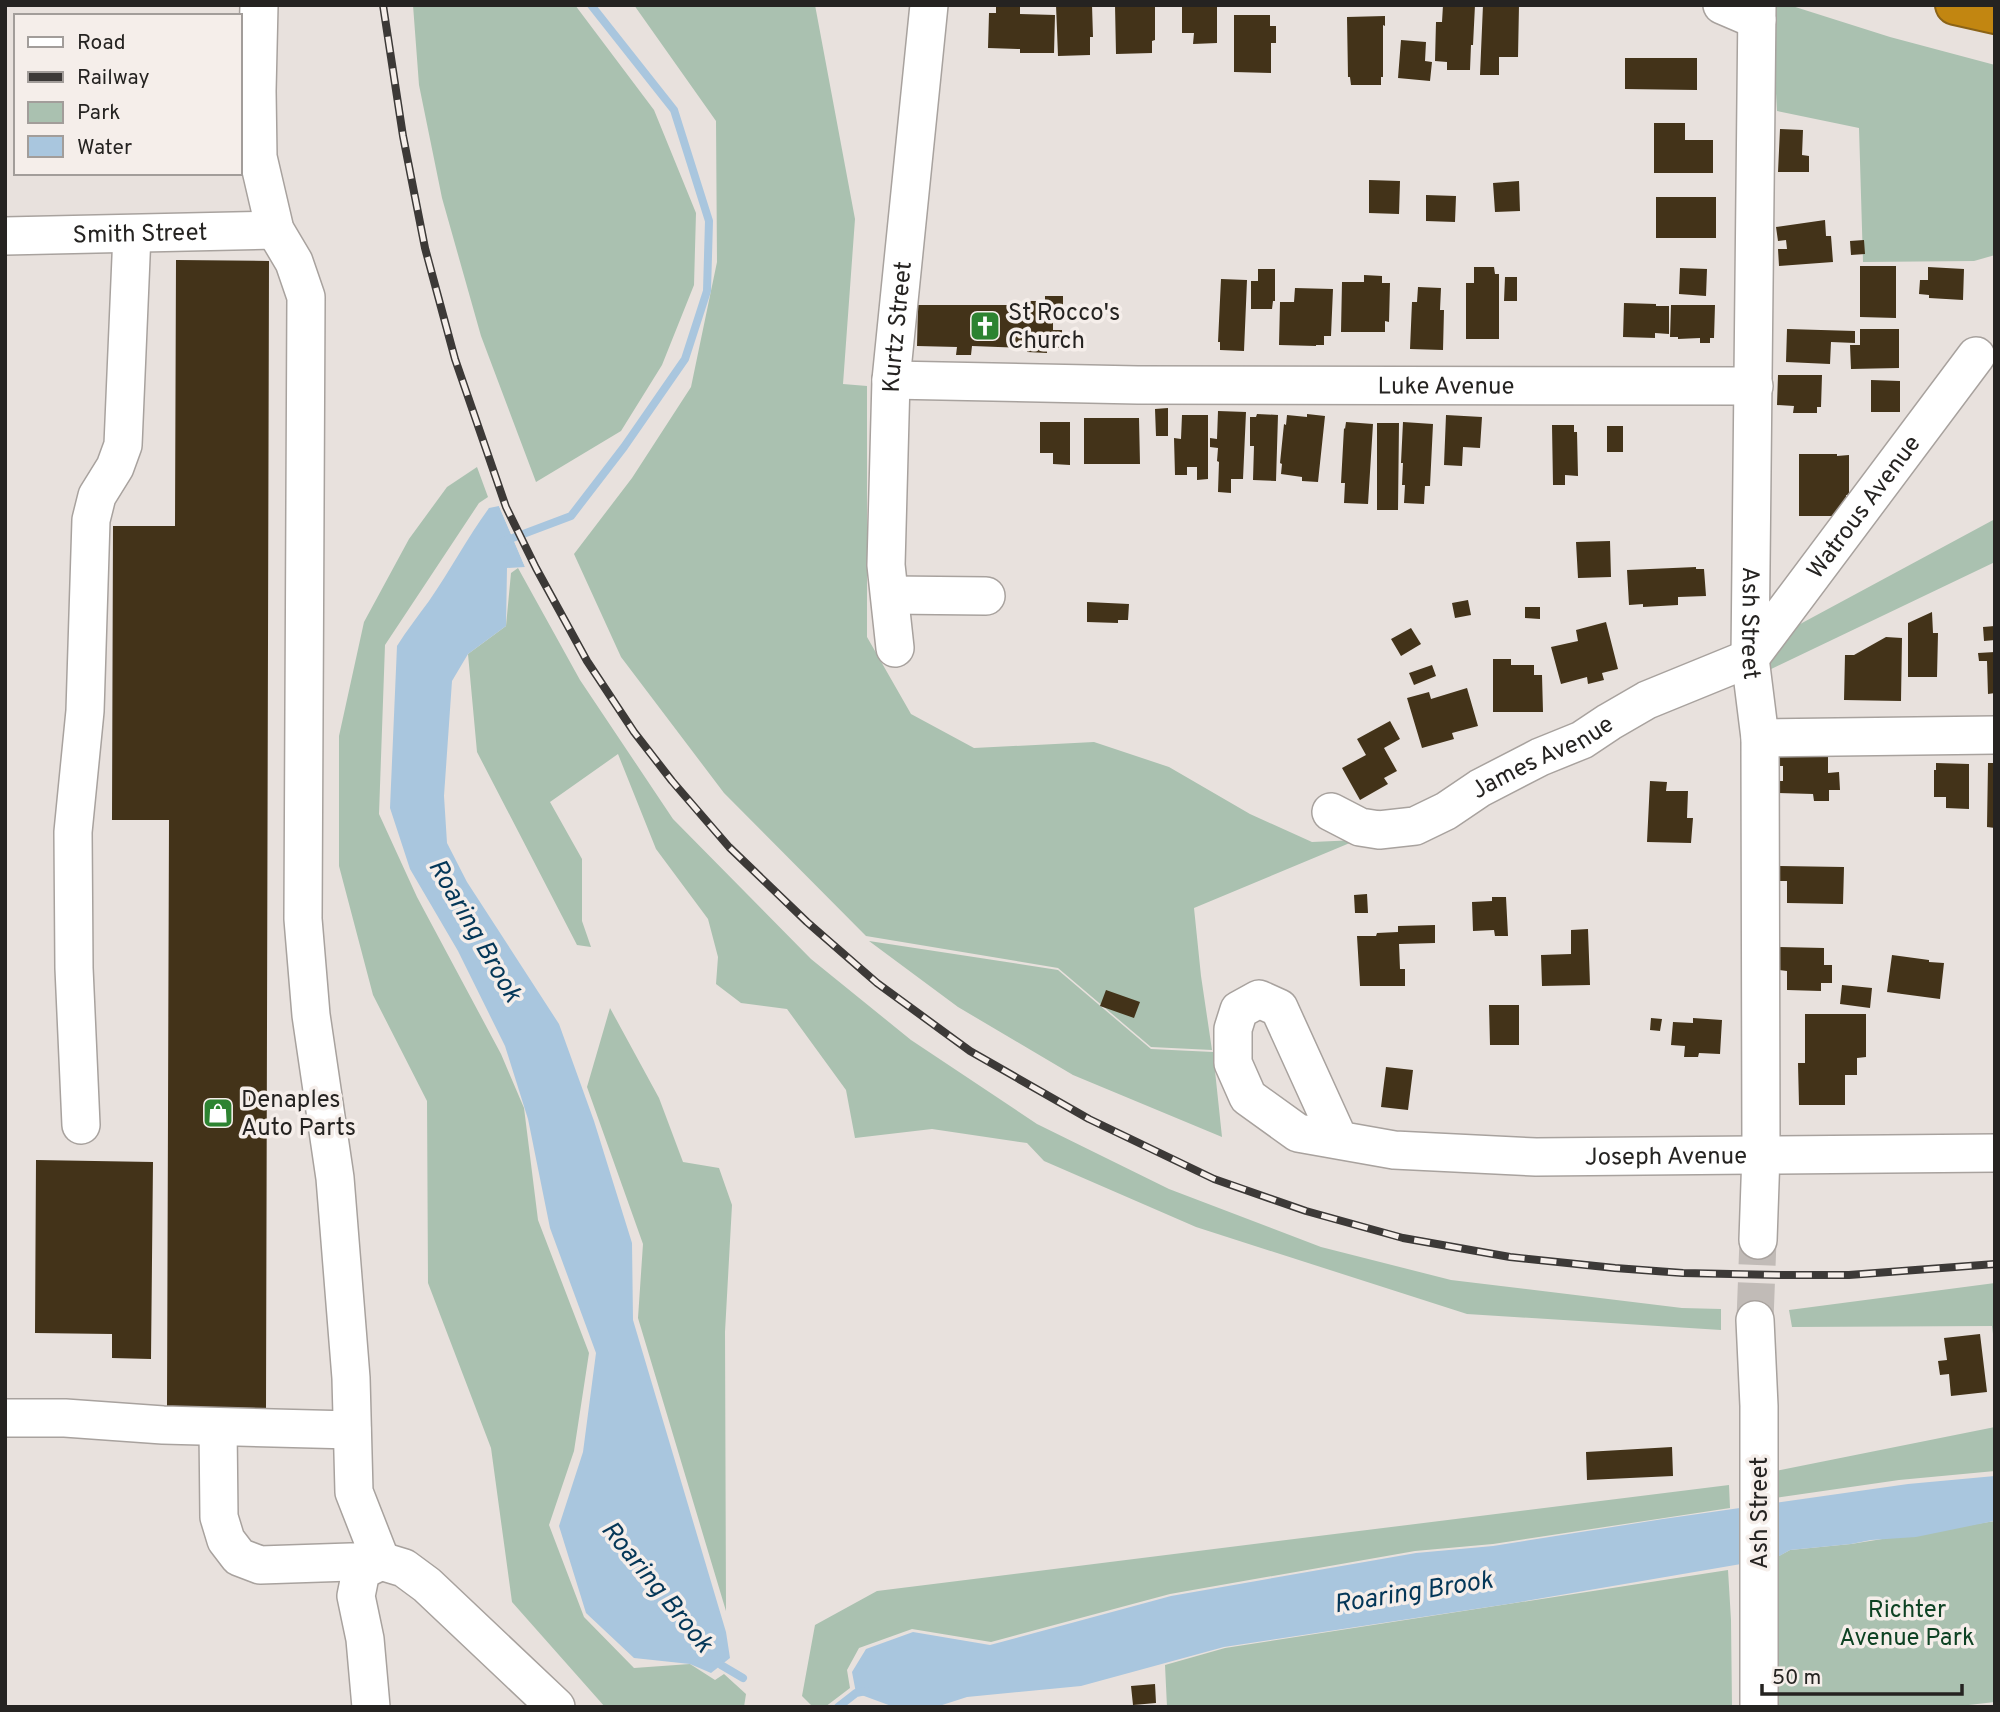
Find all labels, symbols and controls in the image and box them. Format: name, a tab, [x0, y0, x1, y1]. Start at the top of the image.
legend	[14, 14, 242, 175]
text: Road	[77, 30, 126, 57]
text: Railway	[77, 65, 150, 92]
text: Park	[77, 100, 120, 127]
text: Water	[77, 135, 132, 162]
street label: Smith Street	[72, 219, 208, 251]
street label: Kurtz Street	[878, 260, 920, 393]
place label: St Rocco's Church	[1008, 299, 1120, 357]
church icon: St Rocco's Church	[968, 309, 1002, 343]
street label: Luke Avenue	[1377, 372, 1514, 403]
street label: Watrous Avenue	[1801, 430, 1928, 586]
street label: Ash Street	[1733, 566, 1766, 681]
street label: James Avenue	[1466, 710, 1620, 807]
water label: Roaring Brook	[419, 854, 529, 1010]
place label: Denaples Auto Parts	[241, 1086, 356, 1144]
shop icon: Denaples Auto Parts	[201, 1096, 235, 1130]
street label: Joseph Avenue	[1585, 1142, 1747, 1174]
street label: Ash Street	[1746, 1457, 1776, 1569]
water label: Roaring Brook	[593, 1515, 720, 1661]
water label: Roaring Brook	[1332, 1564, 1496, 1622]
park label: Richter Avenue Park	[1839, 1596, 1975, 1654]
scale bar	[1762, 1652, 1962, 1696]
text: 50 m	[1772, 1665, 1821, 1692]

